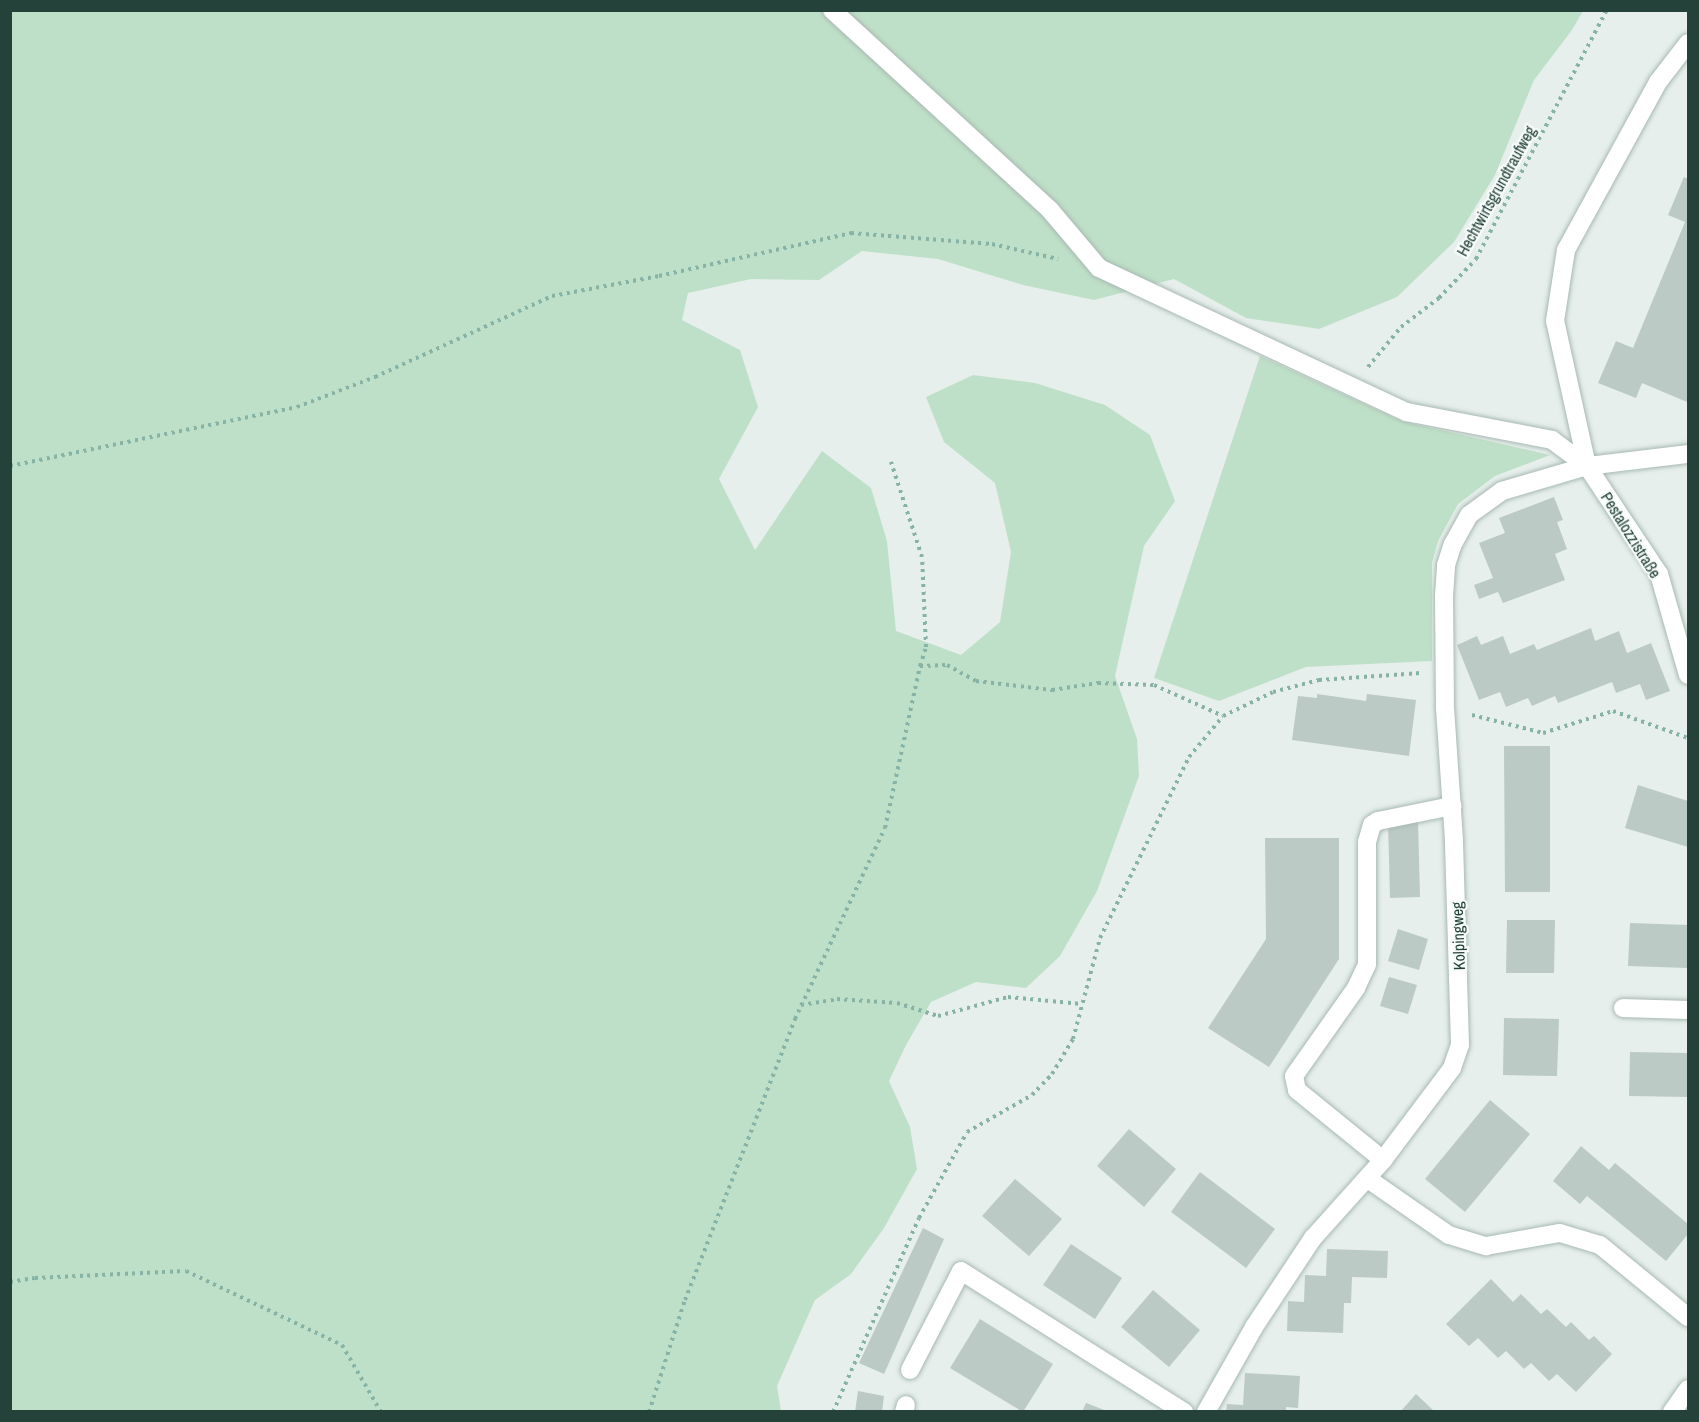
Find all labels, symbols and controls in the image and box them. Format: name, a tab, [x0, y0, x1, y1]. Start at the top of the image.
street label: Hechtwirtsgrundtraufweg	[1452, 123, 1540, 259]
street label: Pestalozzistraße	[1597, 488, 1665, 582]
street label: Kolpingweg	[1447, 901, 1469, 971]

